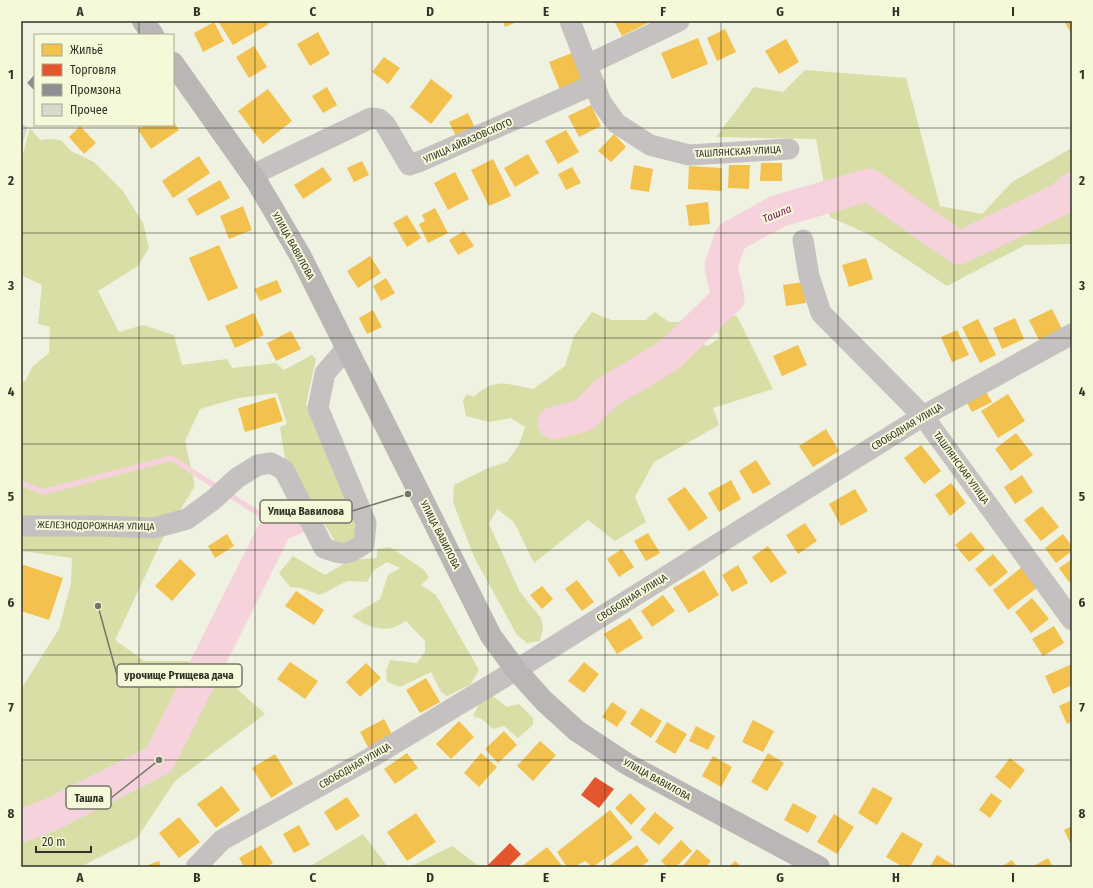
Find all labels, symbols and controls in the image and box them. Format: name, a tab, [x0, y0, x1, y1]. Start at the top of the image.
text: A	[75, 4, 84, 19]
text: B	[193, 4, 201, 19]
text: C	[310, 4, 317, 19]
text: D	[426, 4, 434, 19]
text: E	[543, 4, 549, 19]
text: F	[660, 4, 666, 19]
text: G	[776, 4, 784, 19]
text: H	[892, 4, 900, 19]
text: I	[1011, 4, 1015, 19]
legend	[34, 34, 174, 126]
text: Жильё	[70, 43, 103, 57]
text: Торговля	[70, 63, 116, 77]
text: 1	[8, 67, 14, 82]
text: 1	[1079, 67, 1085, 82]
text: Промзона	[70, 83, 121, 97]
text: Прочее	[70, 103, 108, 117]
street label: УЛИЦА АЙВАЗОВСКОГО	[421, 115, 514, 166]
street label: ТАШЛЯНСКАЯ УЛИЦА	[695, 144, 782, 160]
text: 2	[7, 173, 14, 188]
text: 2	[1078, 173, 1085, 188]
water label: Ташла	[761, 202, 794, 226]
street label: УЛИЦА ВАВИЛОВА	[269, 209, 317, 282]
text: 3	[7, 278, 14, 293]
text: 3	[1078, 278, 1085, 293]
text: 4	[8, 384, 15, 399]
text: 4	[1079, 384, 1086, 399]
street label: СВОБОДНАЯ УЛИЦА	[869, 401, 945, 453]
street label: ТАШЛЯНСКАЯ УЛИЦА	[931, 430, 992, 507]
text: 5	[8, 489, 14, 504]
text: 5	[1079, 489, 1085, 504]
street label: УЛИЦА ВАВИЛОВА	[417, 498, 463, 572]
callout: Улица Вавилова	[260, 500, 352, 523]
text: Улица Вавилова	[267, 505, 345, 518]
street label: ЖЕЛЕЗНОДОРОЖНАЯ УЛИЦА	[37, 519, 155, 533]
street label: СВОБОДНАЯ УЛИЦА	[595, 571, 670, 625]
text: 6	[8, 595, 15, 610]
text: 6	[1079, 595, 1086, 610]
callout: урочище Ртищева дача	[117, 664, 242, 687]
text: урочище Ртищева дача	[123, 669, 234, 682]
text: 7	[8, 700, 14, 715]
text: 7	[1079, 700, 1085, 715]
street label: СВОБОДНАЯ УЛИЦА	[317, 740, 394, 791]
street label: УЛИЦА ВАВИЛОВА	[620, 756, 693, 804]
callout: Ташла	[66, 786, 111, 809]
text: Ташла	[74, 792, 104, 805]
text: 8	[8, 806, 15, 821]
text: 8	[1079, 806, 1086, 821]
scale bar	[36, 828, 91, 854]
text: 20 m	[42, 835, 66, 849]
text: A	[75, 870, 84, 885]
text: B	[193, 870, 201, 885]
text: C	[310, 870, 317, 885]
text: D	[426, 870, 434, 885]
text: E	[543, 870, 549, 885]
text: F	[660, 870, 666, 885]
text: G	[776, 870, 784, 885]
text: H	[892, 870, 900, 885]
text: I	[1011, 870, 1015, 885]

